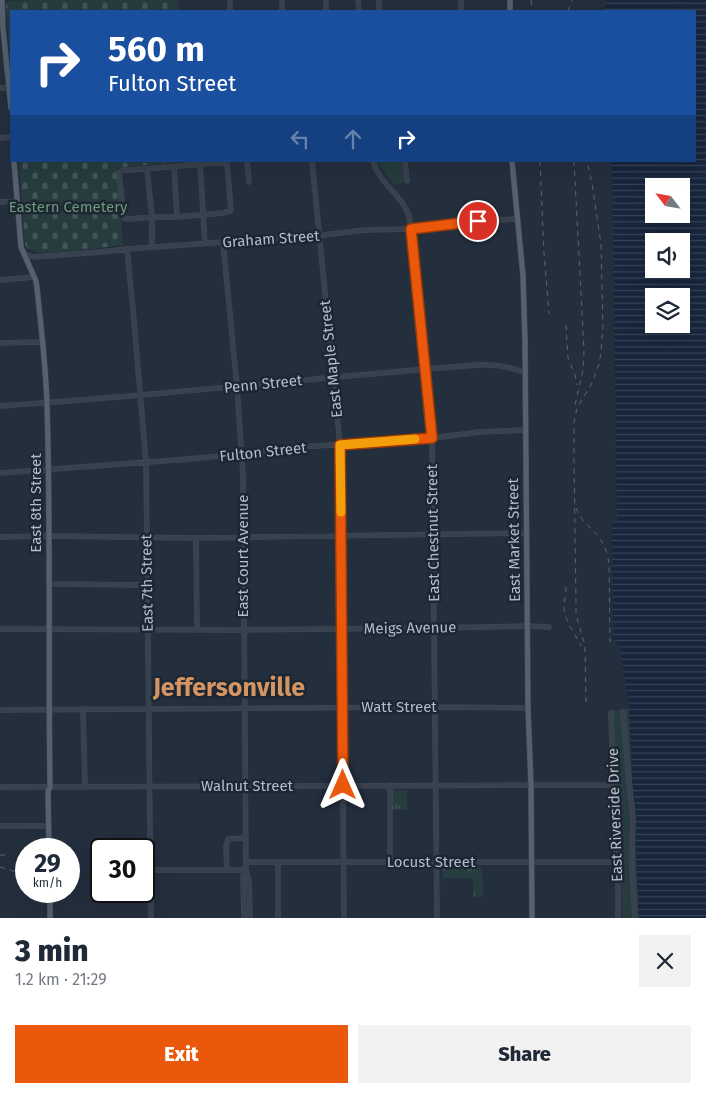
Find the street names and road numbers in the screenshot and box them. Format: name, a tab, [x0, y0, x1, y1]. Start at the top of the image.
street label: Graham Street	[222, 227, 321, 251]
street label: East Maple Street	[316, 299, 346, 419]
street label: Penn Street	[223, 371, 304, 397]
street label: Fulton Street	[219, 438, 308, 466]
street label: East 8th Street	[27, 453, 45, 553]
street label: East Chestnut Street	[423, 464, 443, 602]
street label: East Market Street	[504, 477, 524, 602]
street label: East Court Avenue	[234, 495, 252, 617]
street label: East 7th Street	[137, 533, 157, 632]
street label: Meigs Avenue	[364, 618, 456, 638]
street label: Watt Street	[361, 698, 437, 716]
street label: East Riverside Drive	[604, 748, 626, 882]
street label: Walnut Street	[201, 777, 294, 795]
street label: Locust Street	[387, 853, 476, 871]

